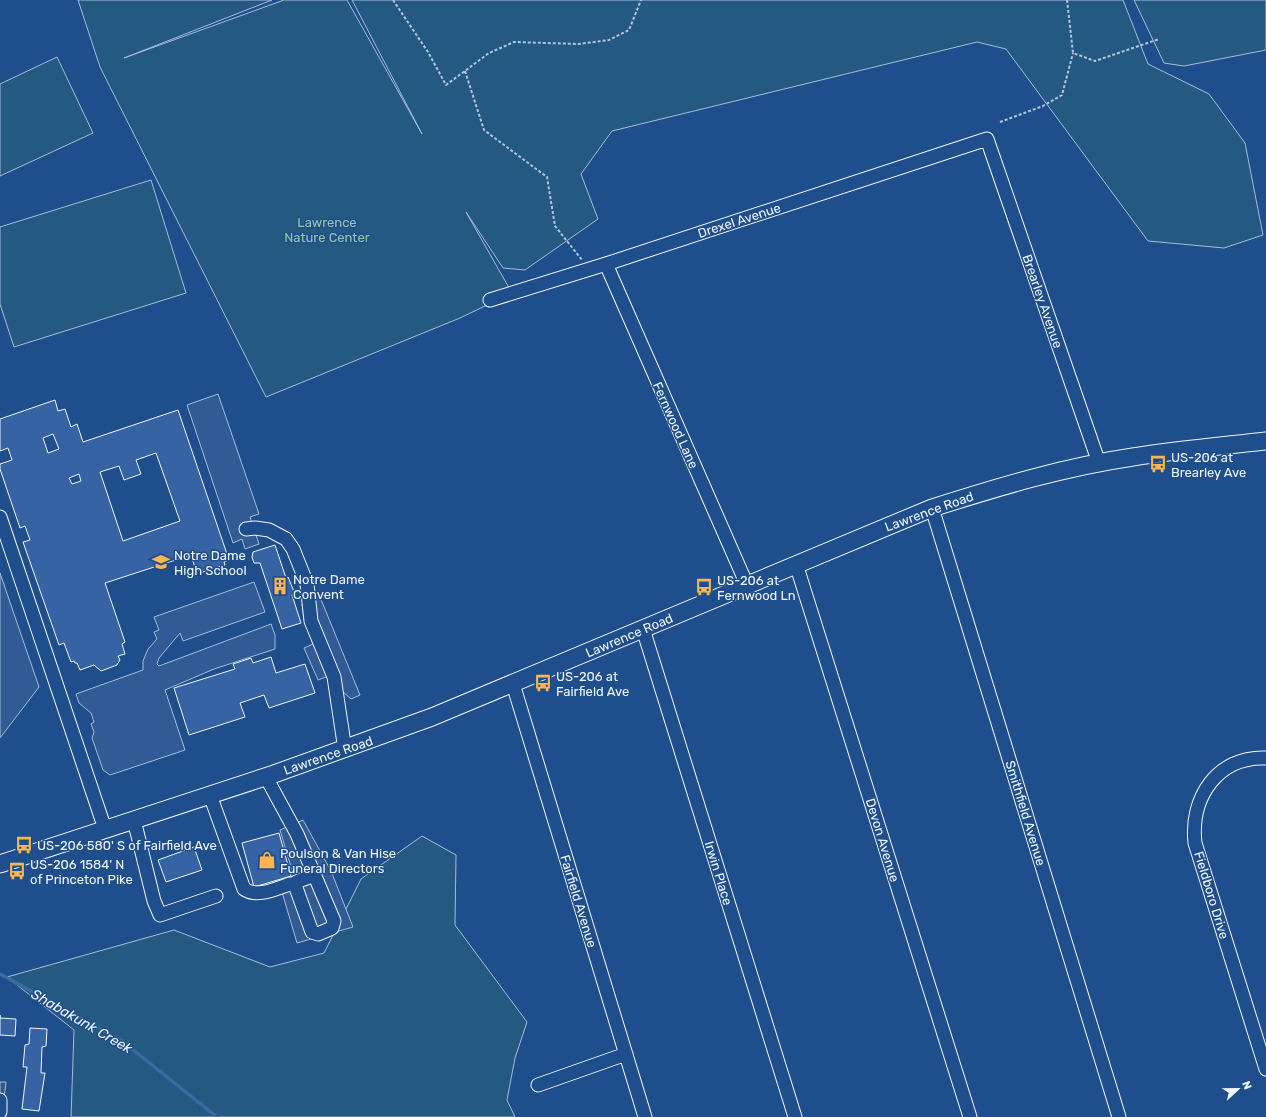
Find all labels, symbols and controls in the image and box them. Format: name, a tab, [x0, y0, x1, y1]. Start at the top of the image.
street label: Drexel Avenue	[696, 200, 783, 241]
park label: Lawrence Nature Center	[284, 215, 370, 245]
street label: Brearley Avenue	[1019, 252, 1066, 350]
street label: Fernwood Lane	[650, 380, 701, 471]
place label: US-206 at Brearley Ave	[1171, 450, 1246, 480]
bus stop icon: US-206 at Brearley Ave	[1148, 454, 1168, 474]
street label: Lawrence Road	[883, 488, 976, 534]
place label: Notre Dame High School	[174, 548, 247, 579]
school or university icon: Notre Dame High School	[151, 552, 171, 572]
place label: Notre Dame Convent	[293, 572, 365, 602]
place label: US-206 at Fernwood Ln	[717, 573, 796, 603]
building icon: Notre Dame Convent	[270, 576, 290, 596]
bus stop icon: US-206 at Fernwood Ln	[694, 577, 714, 597]
street label: Lawrence Road	[583, 610, 675, 661]
place label: US-206 at Fairfield Ave	[556, 669, 629, 699]
bus stop icon: US-206 at Fairfield Ave	[533, 673, 553, 693]
street label: Lawrence Road	[282, 733, 375, 778]
street label: Smithfield Avenue	[1002, 759, 1049, 868]
street label: Devon Avenue	[863, 797, 902, 884]
bus stop icon: US-206 580' S of Fairfield Ave	[14, 835, 34, 855]
place label: US-206 580' S of Fairfield Ave	[37, 838, 217, 853]
street label: Irwin Place	[702, 839, 735, 907]
place label: Poulson & Van Hise Funeral Directors	[280, 846, 396, 876]
shop icon: Poulson & Van Hise Funeral Directors	[257, 850, 277, 870]
street label: Fieldboro Drive	[1191, 850, 1232, 941]
street label: Fairfield Avenue	[557, 853, 600, 949]
place label: US-206 1584' N of Princeton Pike	[30, 857, 133, 887]
bus stop icon: US-206 1584' N of Princeton Pike	[7, 861, 27, 881]
water label: Shabakunk Creek	[28, 986, 136, 1058]
north arrow	[1218, 1069, 1258, 1109]
text: N	[1239, 1079, 1254, 1092]

